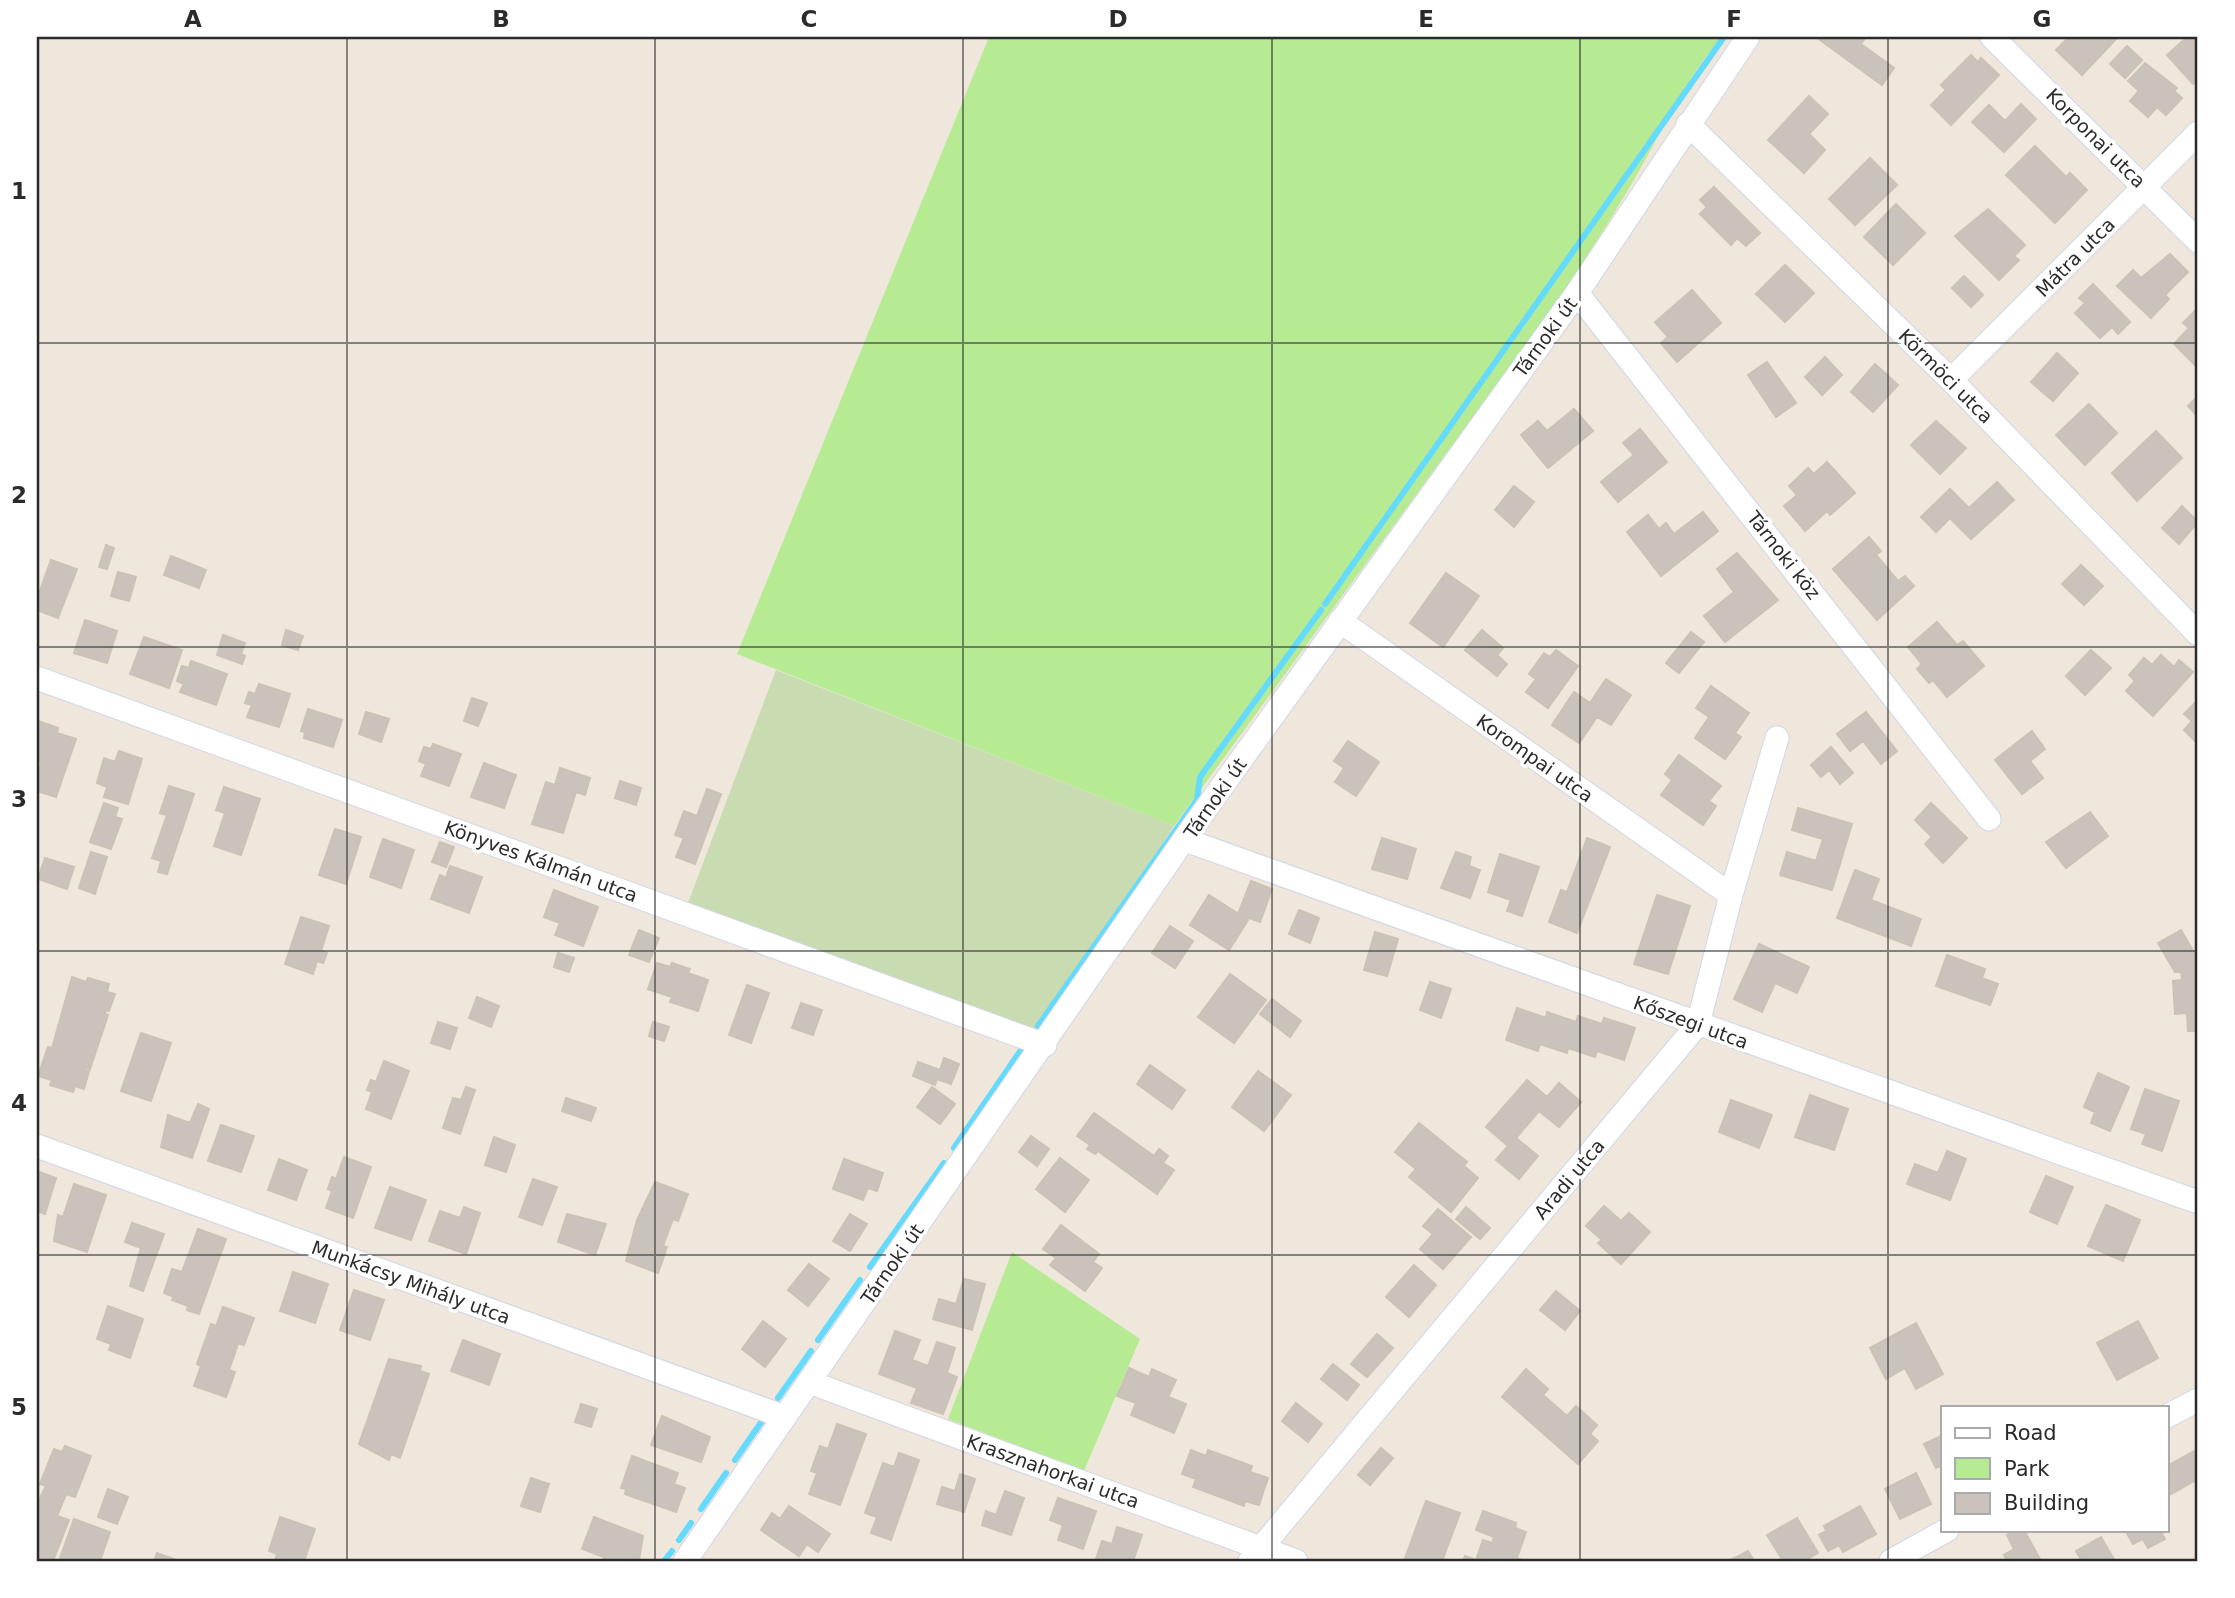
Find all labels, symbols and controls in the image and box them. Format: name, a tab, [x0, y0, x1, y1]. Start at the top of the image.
text: A	[184, 6, 202, 32]
text: B	[492, 6, 510, 32]
text: C	[801, 6, 817, 32]
text: D	[1108, 6, 1128, 32]
text: E	[1418, 6, 1434, 32]
text: F	[1726, 6, 1742, 32]
text: G	[2033, 6, 2051, 32]
street label: Korponai utca	[2042, 84, 2150, 192]
text: 1	[11, 178, 27, 204]
street label: Mátra utca	[2031, 213, 2119, 301]
street label: Tárnoki út	[1508, 293, 1581, 382]
street label: Körmöci utca	[1894, 324, 1998, 428]
text: 2	[11, 482, 27, 508]
street label: Tárnoki köz	[1742, 506, 1825, 603]
street label: Korompai utca	[1472, 710, 1598, 806]
street label: Tárnoki út	[1179, 754, 1251, 843]
text: 3	[11, 786, 27, 812]
street label: Könyves Kálmán utca	[441, 816, 641, 906]
street label: Kőszegi utca	[1631, 991, 1751, 1053]
text: 4	[11, 1090, 27, 1116]
street label: Aradi utca	[1529, 1135, 1609, 1223]
street label: Tárnoki út	[856, 1220, 928, 1309]
street label: Munkácsy Mihály utca	[309, 1236, 513, 1328]
text: 5	[11, 1394, 27, 1420]
legend	[1941, 1406, 2168, 1532]
text: Road	[2004, 1421, 2057, 1445]
street label: Krasznahorkai utca	[964, 1430, 1142, 1512]
text: Park	[2004, 1457, 2050, 1481]
text: Building	[2004, 1491, 2089, 1515]

